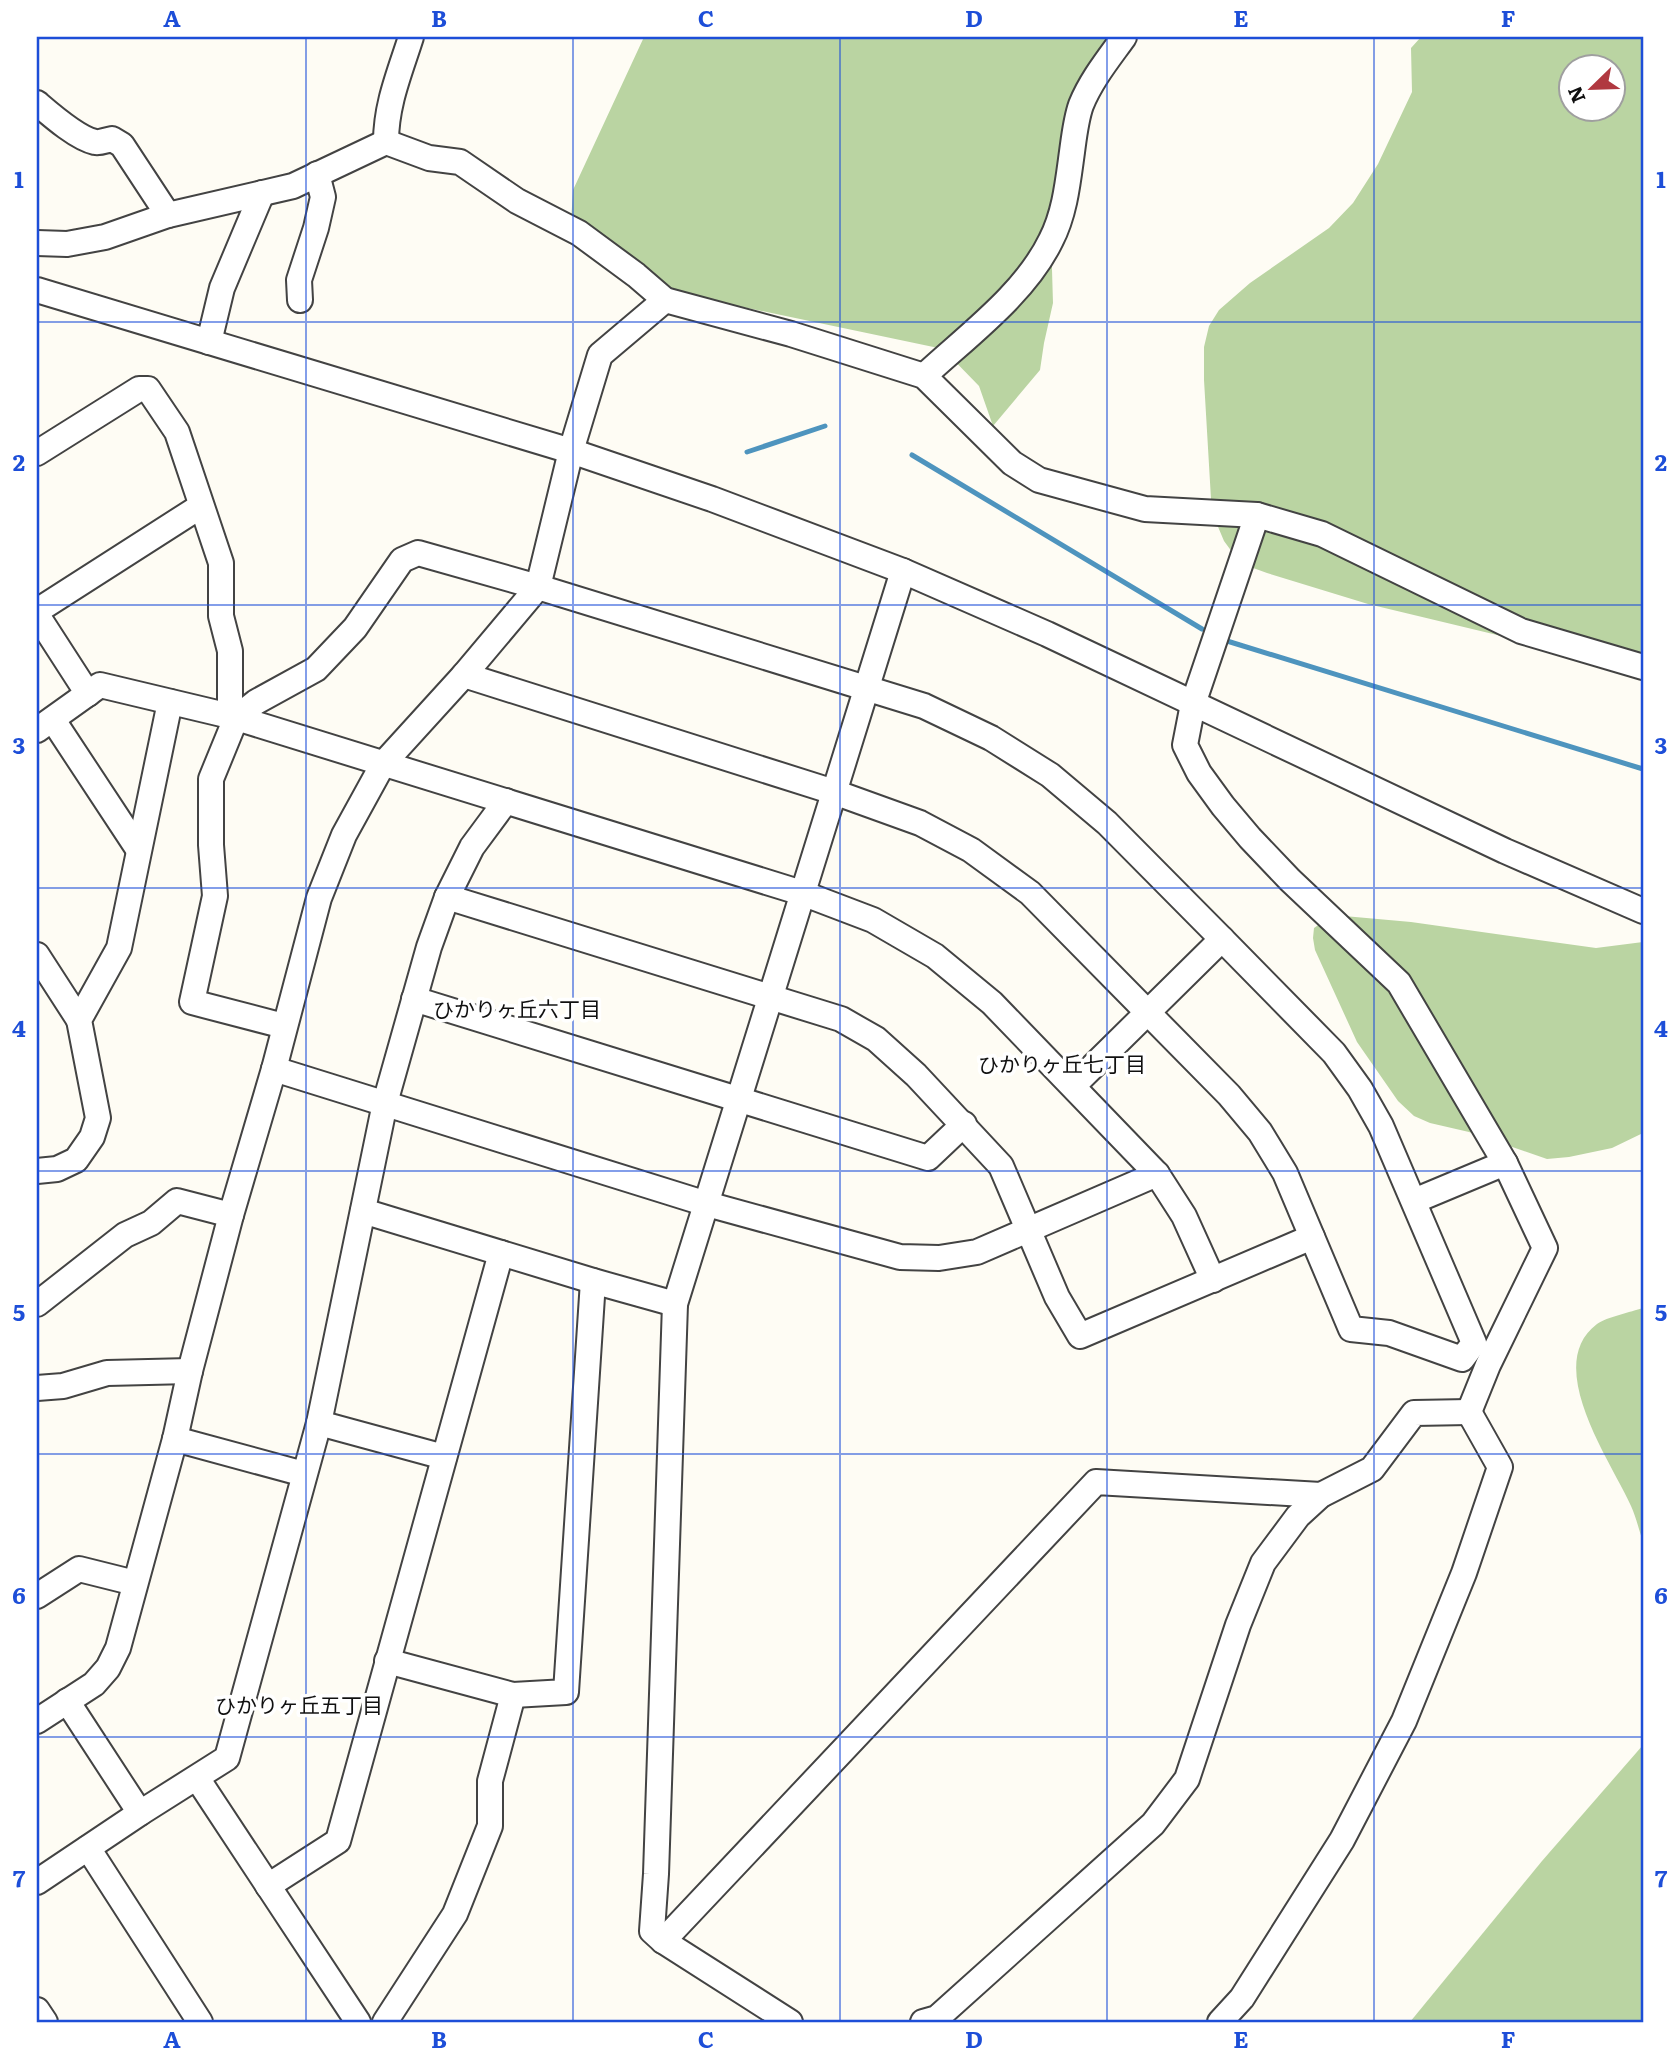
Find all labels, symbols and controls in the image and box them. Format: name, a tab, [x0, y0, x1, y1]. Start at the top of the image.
text: A	[163, 0, 181, 34]
text: B	[431, 0, 447, 34]
text: C	[698, 0, 714, 34]
text: D	[965, 0, 983, 34]
text: E	[1233, 0, 1249, 34]
text: F	[1501, 0, 1516, 34]
north arrow	[1558, 52, 1628, 122]
text: N	[1559, 82, 1591, 108]
text: 1	[14, 161, 24, 195]
text: 1	[1656, 161, 1666, 195]
text: 2	[13, 444, 25, 478]
text: 2	[1655, 444, 1667, 478]
text: 3	[13, 727, 25, 761]
text: 3	[1655, 727, 1667, 761]
district label: ひかりヶ丘六丁目	[433, 992, 601, 1023]
text: 4	[12, 1010, 26, 1044]
text: 4	[1654, 1010, 1668, 1044]
district label: ひかりヶ丘七丁目	[978, 1047, 1146, 1078]
text: 5	[13, 1294, 25, 1328]
text: 5	[1655, 1294, 1667, 1328]
text: 6	[12, 1577, 26, 1611]
text: 6	[1654, 1577, 1668, 1611]
district label: ひかりヶ丘五丁目	[215, 1688, 383, 1719]
text: 7	[13, 1860, 26, 1894]
text: 7	[1655, 1860, 1668, 1894]
text: A	[163, 2021, 181, 2055]
text: B	[431, 2021, 447, 2055]
text: C	[698, 2021, 714, 2055]
text: D	[965, 2021, 983, 2055]
text: E	[1233, 2021, 1249, 2055]
text: F	[1501, 2021, 1516, 2055]

